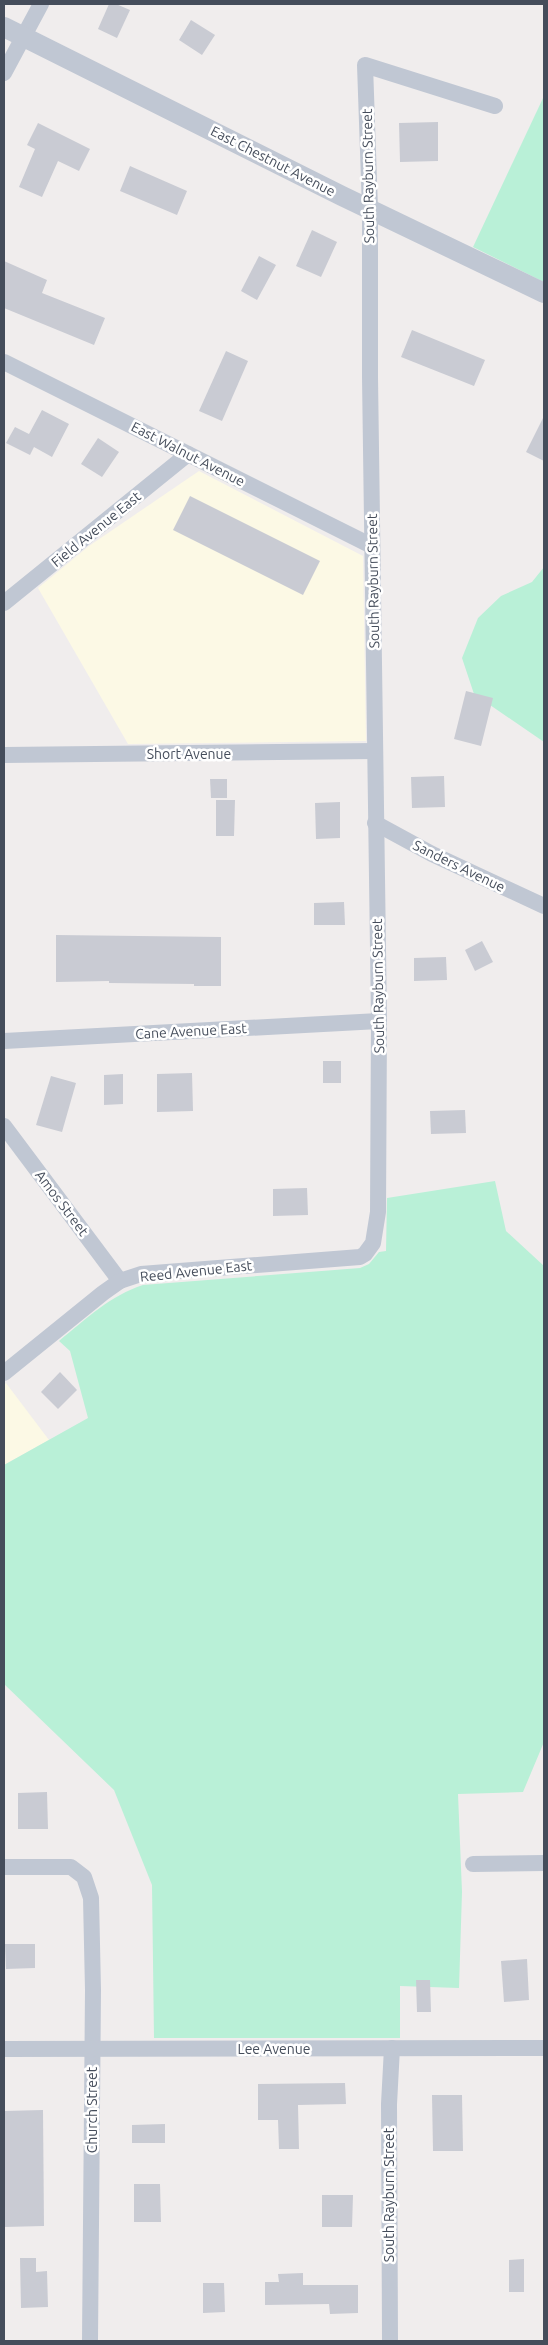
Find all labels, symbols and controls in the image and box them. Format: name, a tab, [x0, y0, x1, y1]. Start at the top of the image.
street label: South Rayburn Street	[359, 108, 377, 243]
street label: East Chestnut Avenue	[208, 123, 338, 199]
street label: East Walnut Avenue	[129, 418, 247, 490]
street label: Field Avenue East	[48, 488, 144, 570]
street label: South Rayburn Street	[364, 513, 382, 648]
street label: Short Avenue	[147, 746, 231, 762]
street label: Sanders Avenue	[410, 837, 508, 895]
street label: South Rayburn Street	[369, 918, 387, 1053]
street label: Cane Avenue East	[135, 1020, 248, 1042]
street label: Amos Street	[32, 1167, 92, 1239]
street label: Reed Avenue East	[139, 1257, 253, 1285]
street label: Lee Avenue	[238, 2041, 310, 2057]
street label: Church Street	[84, 2066, 100, 2153]
street label: South Rayburn Street	[381, 2127, 397, 2262]

